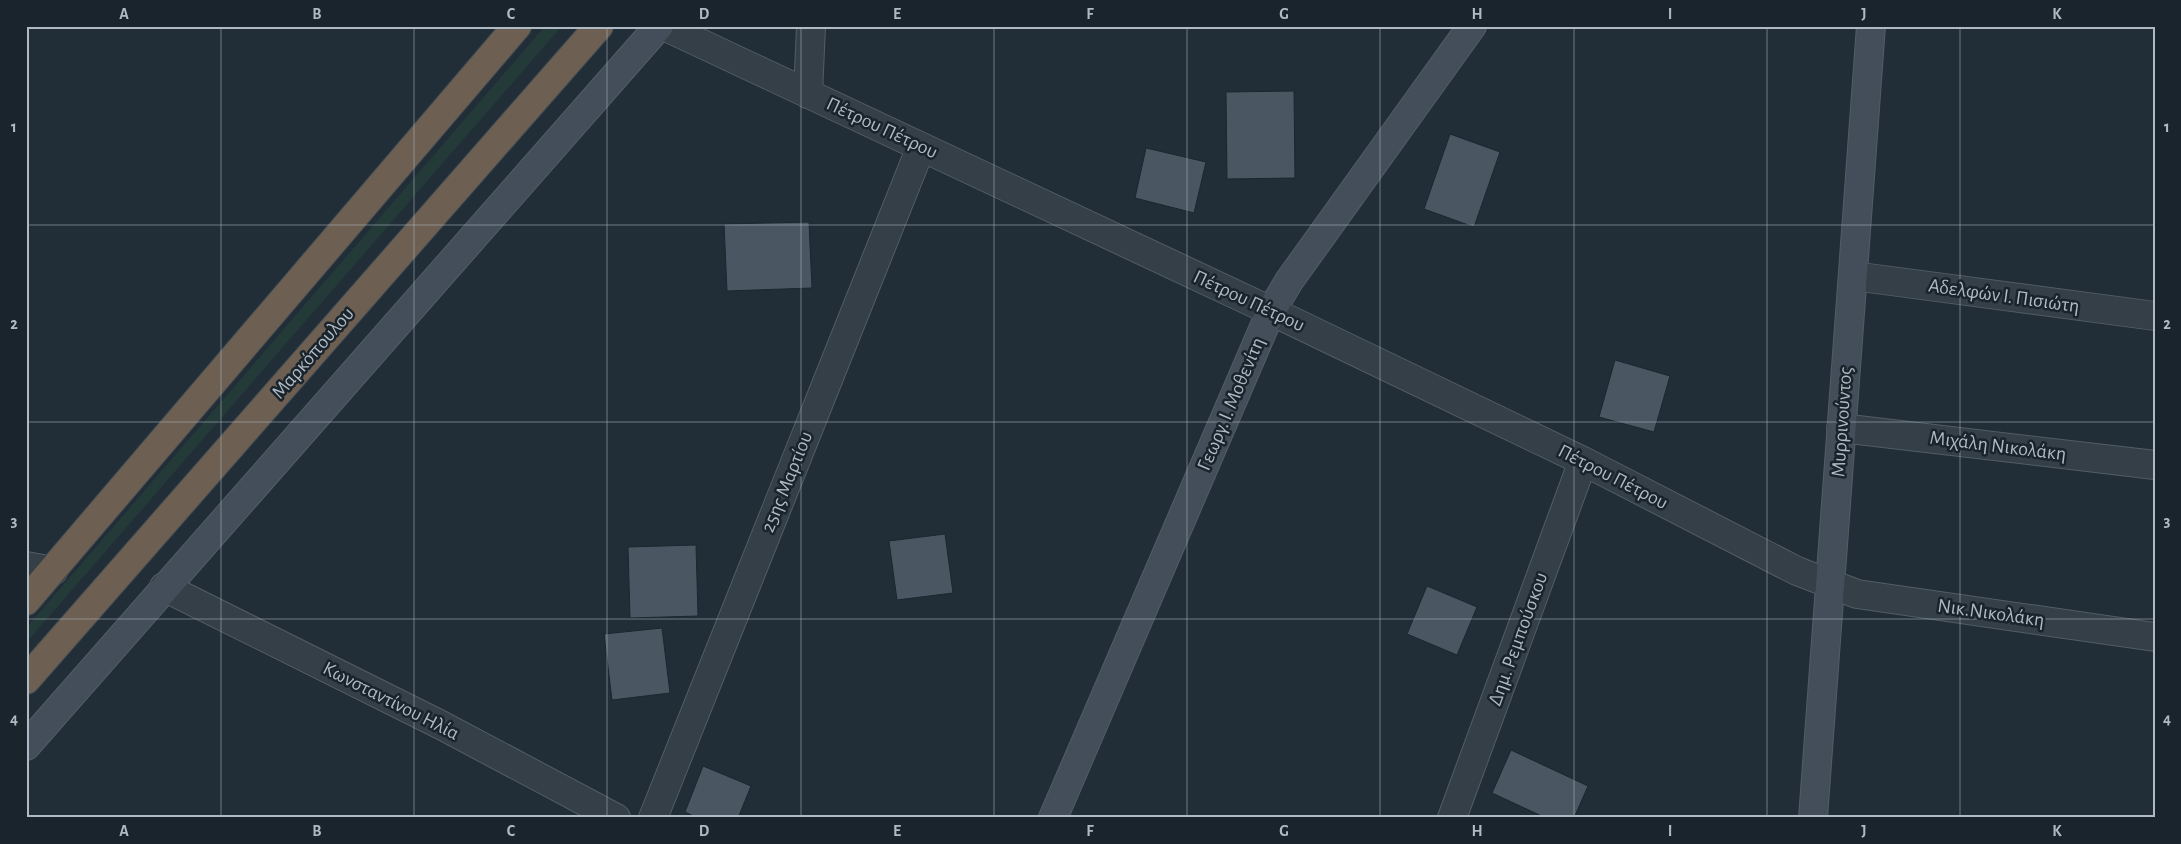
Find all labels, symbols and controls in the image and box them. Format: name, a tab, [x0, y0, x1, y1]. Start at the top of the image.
text: A	[119, 6, 129, 22]
text: B	[312, 6, 322, 22]
text: C	[507, 6, 516, 22]
text: D	[699, 6, 710, 22]
text: E	[893, 6, 901, 22]
text: F	[1086, 6, 1094, 22]
text: G	[1279, 6, 1289, 22]
text: H	[1471, 6, 1483, 22]
text: I	[1668, 6, 1672, 22]
text: J	[1861, 6, 1867, 22]
text: K	[2052, 6, 2062, 22]
street label: Πέτρου Πέτρου	[823, 94, 941, 162]
text: 1	[11, 119, 17, 135]
text: 1	[2164, 119, 2170, 135]
street label: Πέτρου Πέτρου	[1190, 267, 1308, 335]
street label: Αδελφών Ι. Πισιώτη	[1927, 276, 2081, 316]
street label: Μαρκόπουλου	[268, 303, 358, 403]
text: 2	[10, 316, 18, 332]
text: 2	[2163, 316, 2171, 332]
street label: Γεωργ. Ι. Μοθενίτη	[1194, 334, 1268, 474]
street label: Μυρρινούντος	[1828, 366, 1856, 478]
street label: Μιχάλη Νικολάκη	[1928, 428, 2068, 464]
street label: 25ης Μαρτίου	[758, 429, 816, 535]
street label: Πέτρου Πέτρου	[1555, 441, 1671, 513]
text: 3	[11, 513, 18, 529]
text: 3	[2164, 513, 2171, 529]
street label: Δημ. Ρεμπούσκου	[1485, 570, 1551, 708]
street label: Νικ.Νικολάκη	[1936, 596, 2046, 630]
street label: Κωνσταντίνου Ηλία	[320, 658, 462, 744]
text: 4	[10, 711, 18, 727]
text: 4	[2163, 711, 2171, 727]
text: A	[119, 823, 129, 839]
text: B	[312, 823, 322, 839]
text: C	[507, 823, 516, 839]
text: D	[699, 823, 710, 839]
text: E	[893, 823, 901, 839]
text: F	[1086, 823, 1094, 839]
text: G	[1279, 823, 1289, 839]
text: H	[1471, 823, 1483, 839]
text: I	[1668, 823, 1672, 839]
text: J	[1861, 823, 1867, 839]
text: K	[2052, 823, 2062, 839]

